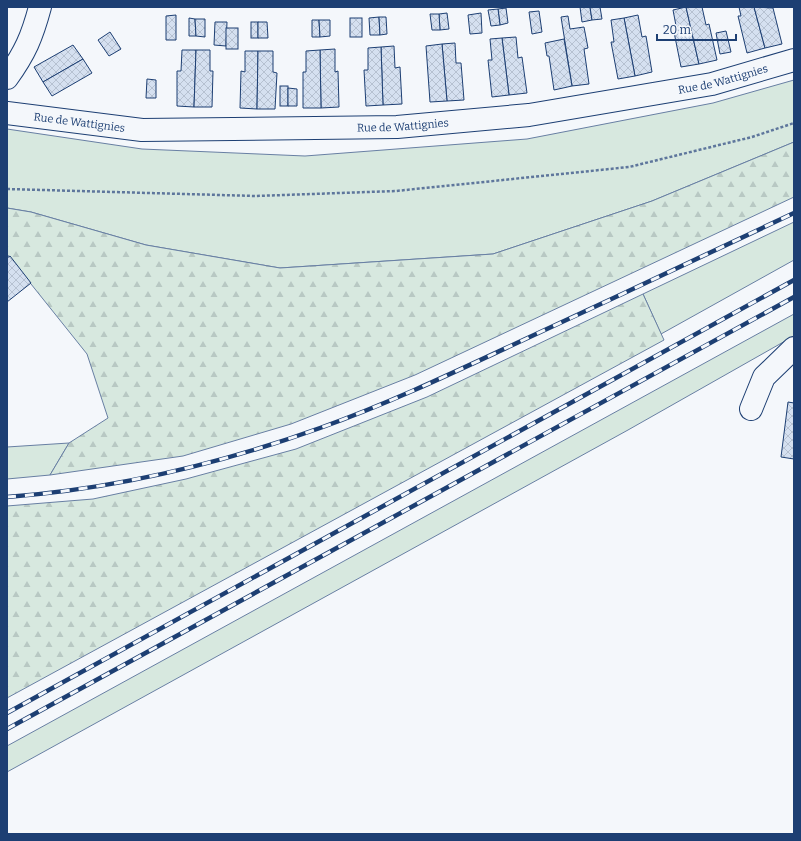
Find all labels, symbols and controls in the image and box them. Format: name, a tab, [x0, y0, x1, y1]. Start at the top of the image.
scale bar	[657, 16, 736, 42]
text: 20 m	[663, 23, 692, 37]
street label: Rue de Wattignies	[677, 62, 769, 96]
street label: Rue de Wattignies	[33, 110, 126, 134]
street label: Rue de Wattignies	[357, 116, 449, 134]

